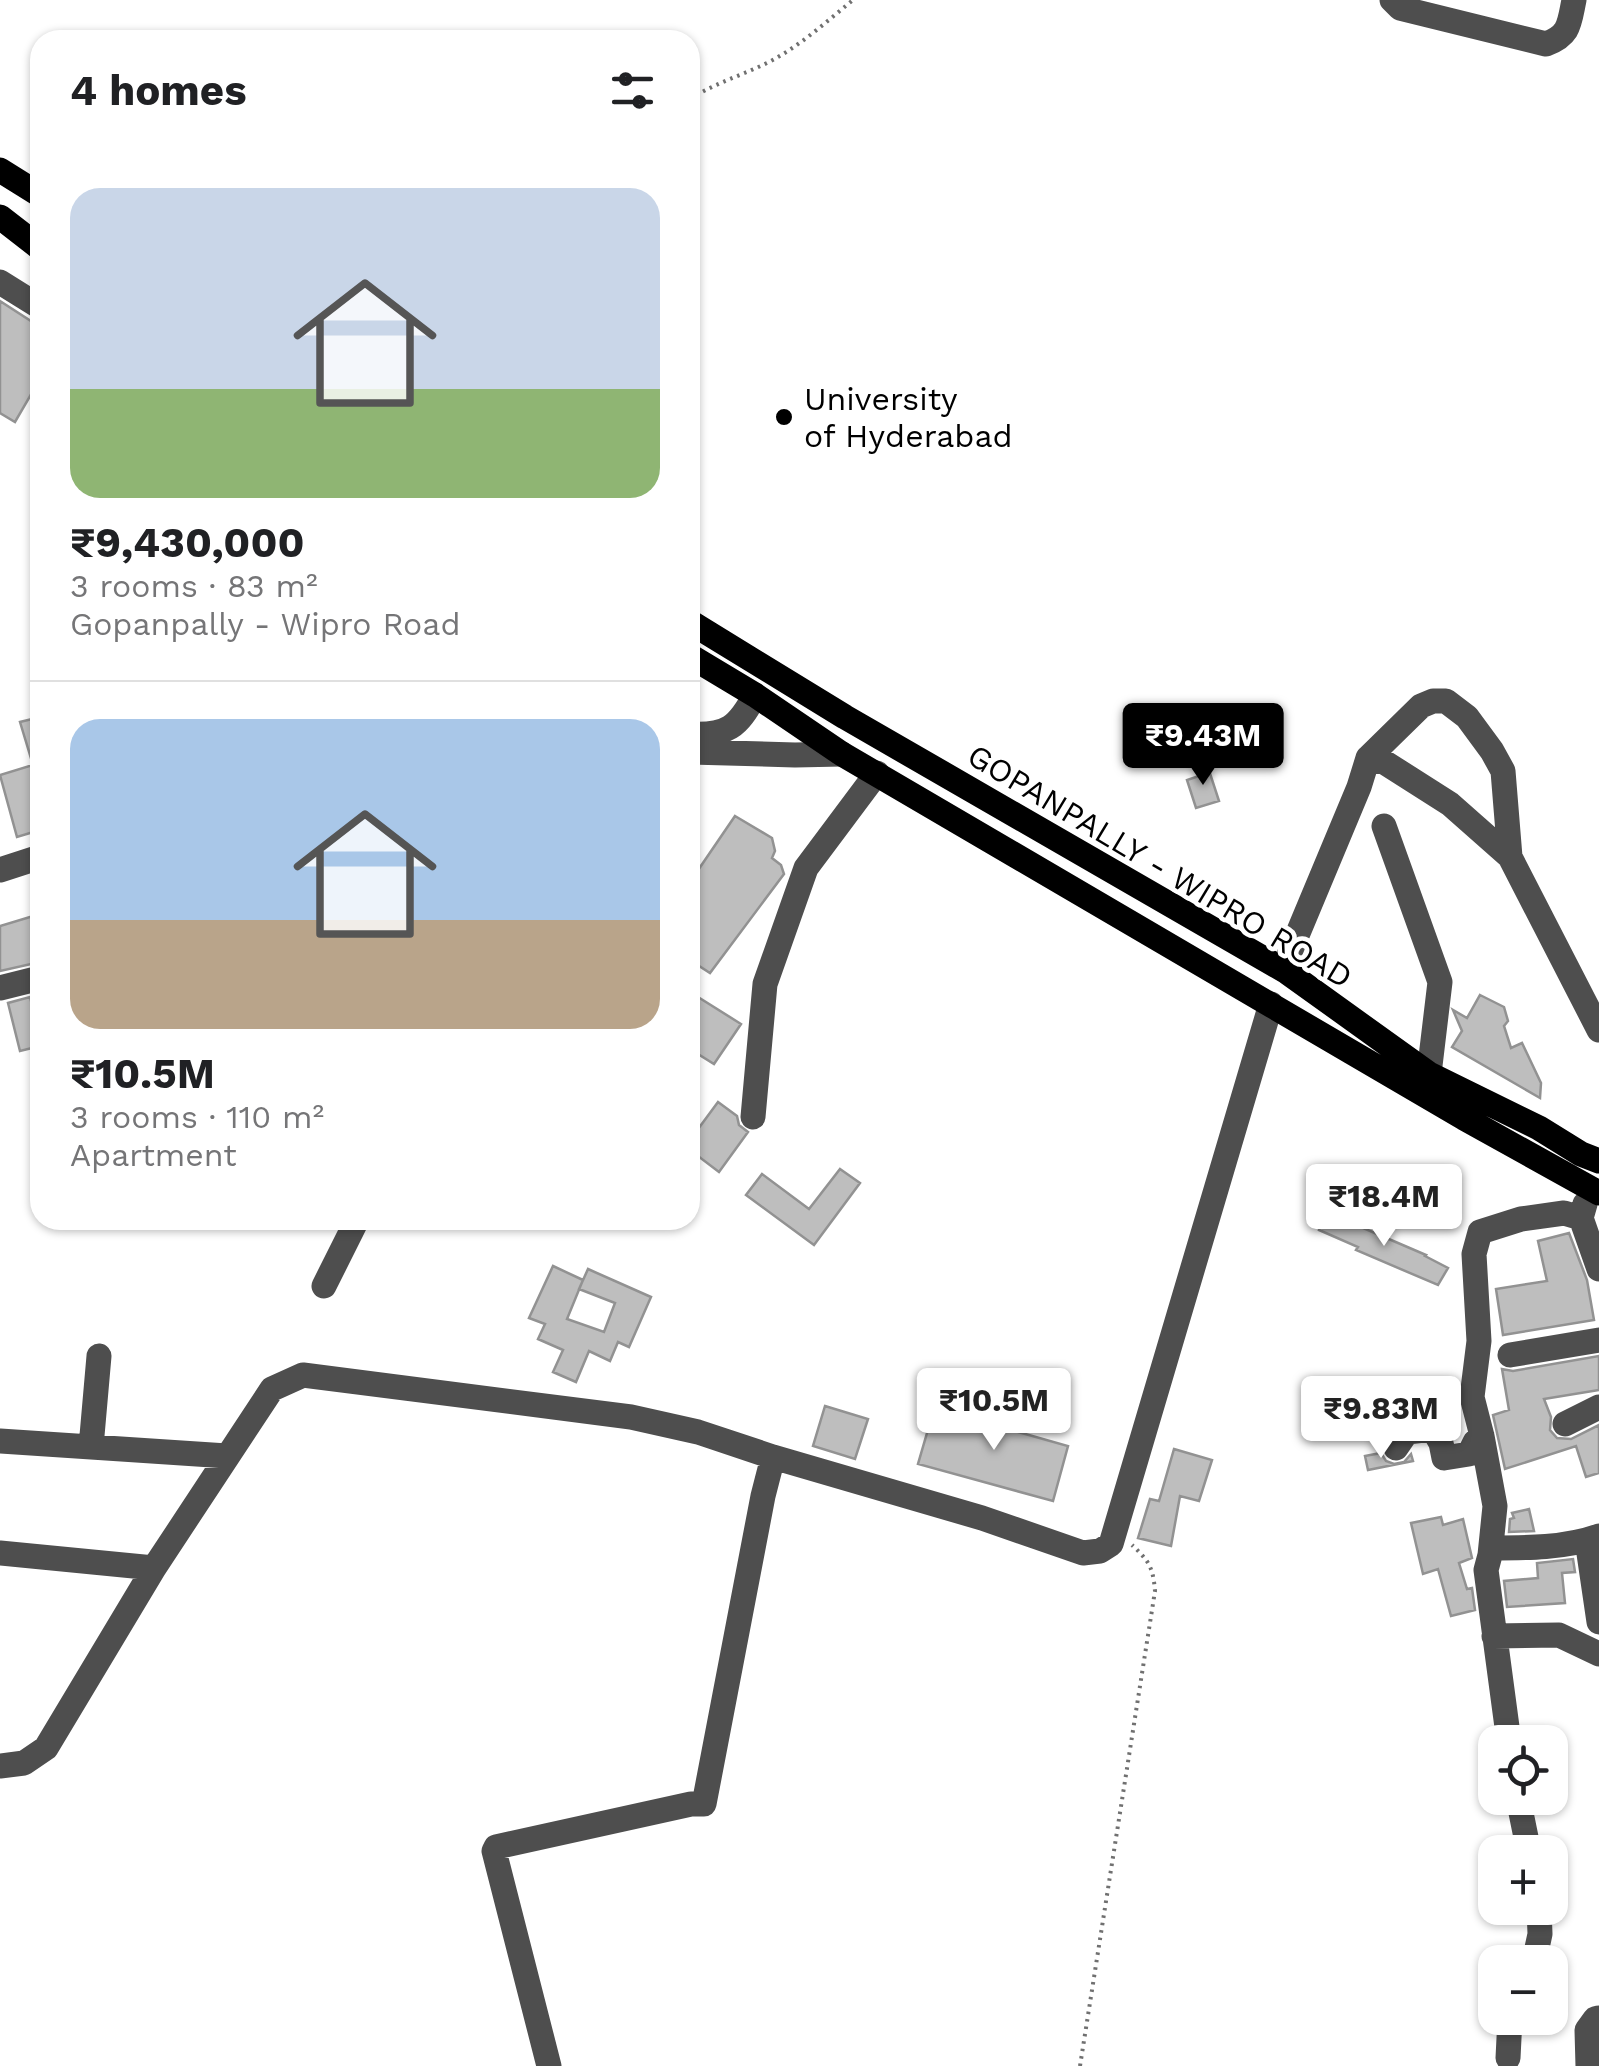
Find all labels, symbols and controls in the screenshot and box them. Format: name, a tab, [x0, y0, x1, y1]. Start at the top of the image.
icon: filters	[605, 63, 660, 118]
text: 4 homes	[70, 66, 247, 115]
icon: home	[275, 253, 455, 433]
place label: University of Hyderabad	[804, 380, 1013, 455]
marker: University of Hyderabad	[773, 406, 795, 428]
text: ₹9,430,000	[70, 518, 305, 567]
text: 3 rooms · 83 m²	[70, 567, 318, 605]
text: Gopanpally - Wipro Road	[70, 605, 461, 643]
pin: ₹9.43M	[1122, 703, 1284, 788]
text: ₹9.43M	[1145, 716, 1261, 754]
street label: GOPANPALLY - WIPRO ROAD	[961, 736, 1359, 996]
icon: home	[275, 784, 455, 964]
text: ₹10.5M	[70, 1049, 215, 1098]
text: 3 rooms · 110 m²	[70, 1098, 324, 1136]
text: Apartment	[70, 1136, 237, 1174]
pin: ₹18.4M	[1303, 1164, 1465, 1249]
text: ₹18.4M	[1328, 1177, 1440, 1215]
pin: ₹10.5M	[913, 1368, 1075, 1453]
pin: ₹9.83M	[1300, 1376, 1462, 1461]
text: ₹10.5M	[939, 1381, 1049, 1419]
text: ₹9.83M	[1323, 1389, 1439, 1427]
map controls	[1478, 1725, 1568, 2035]
button: locate	[1478, 1725, 1568, 1815]
button: +	[1478, 1835, 1568, 1925]
button: −	[1478, 1945, 1568, 2035]

